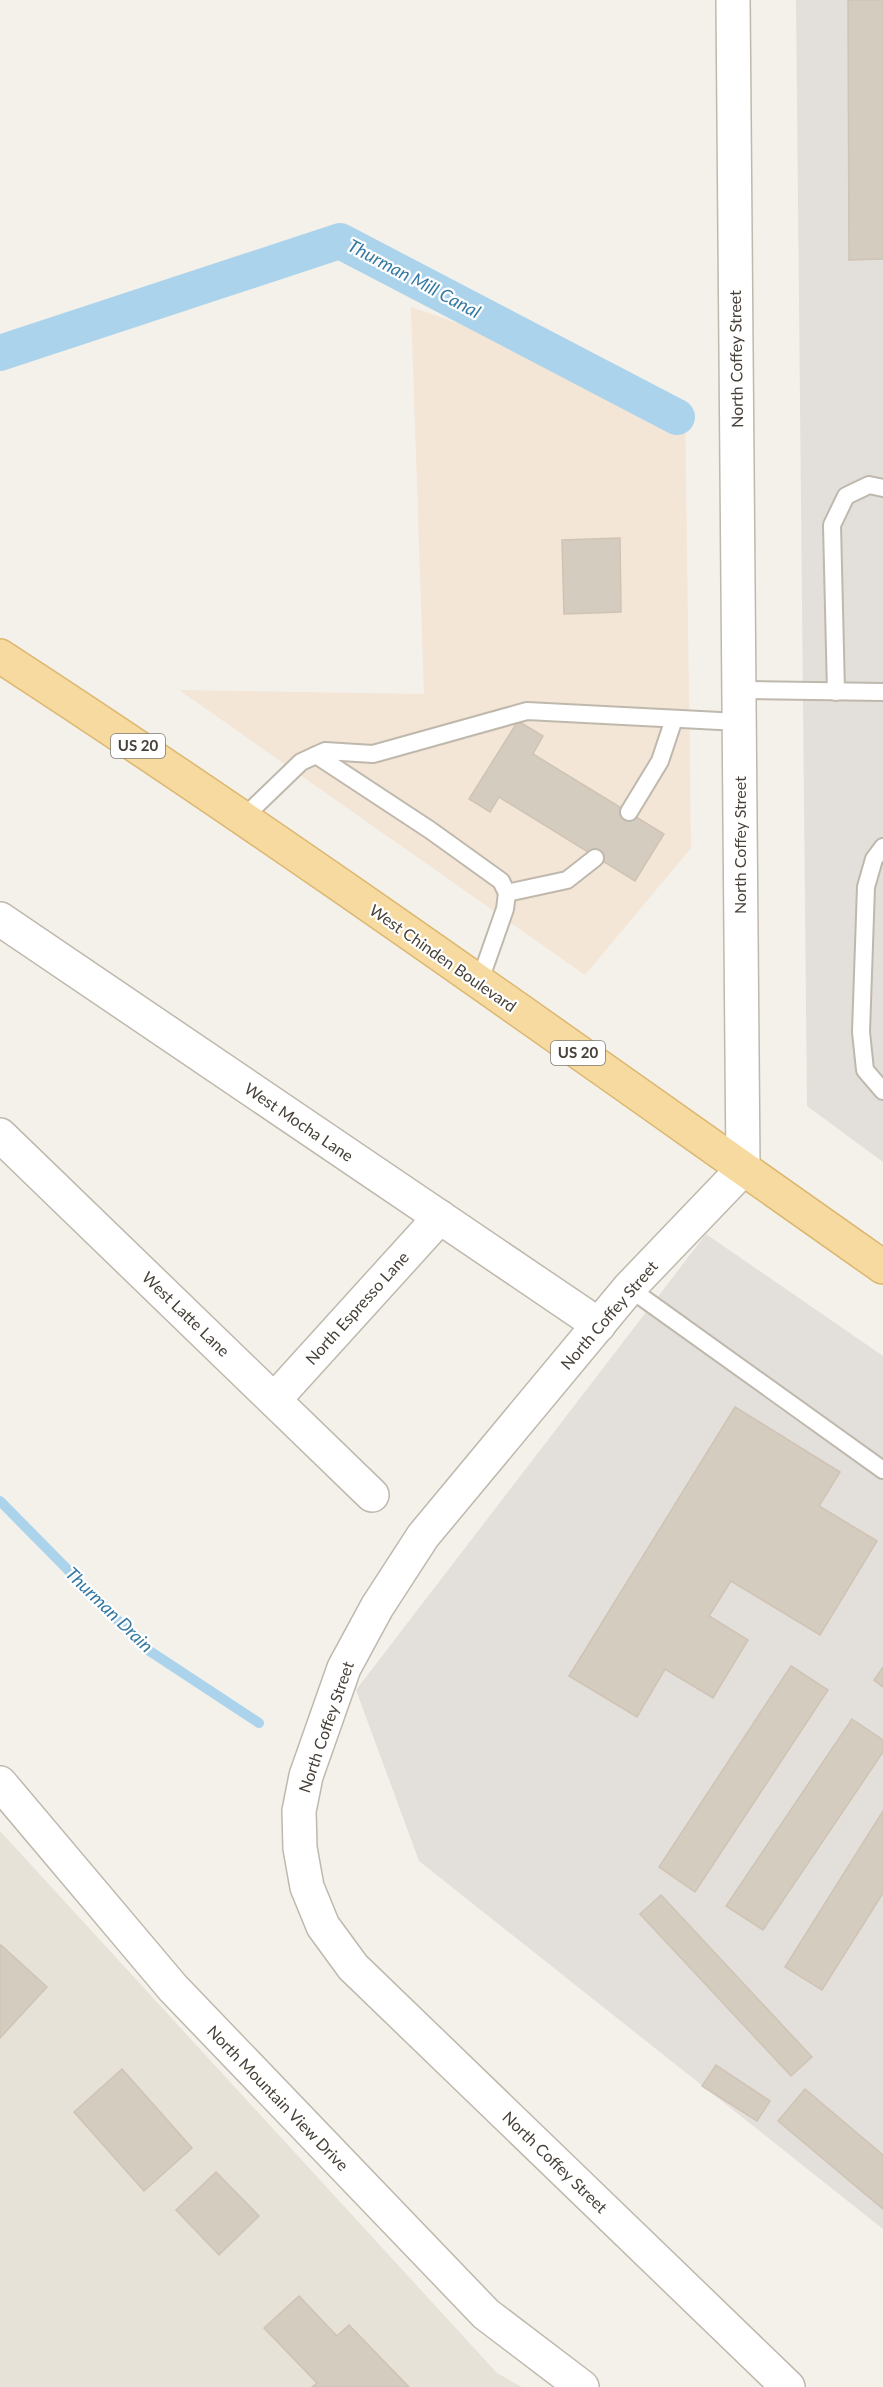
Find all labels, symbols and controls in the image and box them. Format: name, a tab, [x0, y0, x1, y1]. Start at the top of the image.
water label: Thurman Mill Canal	[344, 234, 485, 322]
street label: North Coffey Street	[725, 290, 746, 428]
road number: US 20	[111, 734, 165, 758]
street label: North Coffey Street	[730, 776, 749, 914]
street label: West Chinden Boulevard	[366, 900, 520, 1015]
road number: US 20	[551, 1041, 605, 1065]
street label: West Mocha Lane	[241, 1078, 357, 1165]
street label: North Espresso Lane	[301, 1247, 412, 1368]
street label: North Coffey Street	[556, 1256, 661, 1373]
street label: West Latte Lane	[139, 1267, 234, 1360]
water label: Thurman Drain	[61, 1562, 158, 1657]
street label: North Coffey Street	[294, 1658, 357, 1795]
street label: North Mountain View Drive	[204, 2021, 353, 2174]
street label: North Coffey Street	[499, 2107, 612, 2216]

